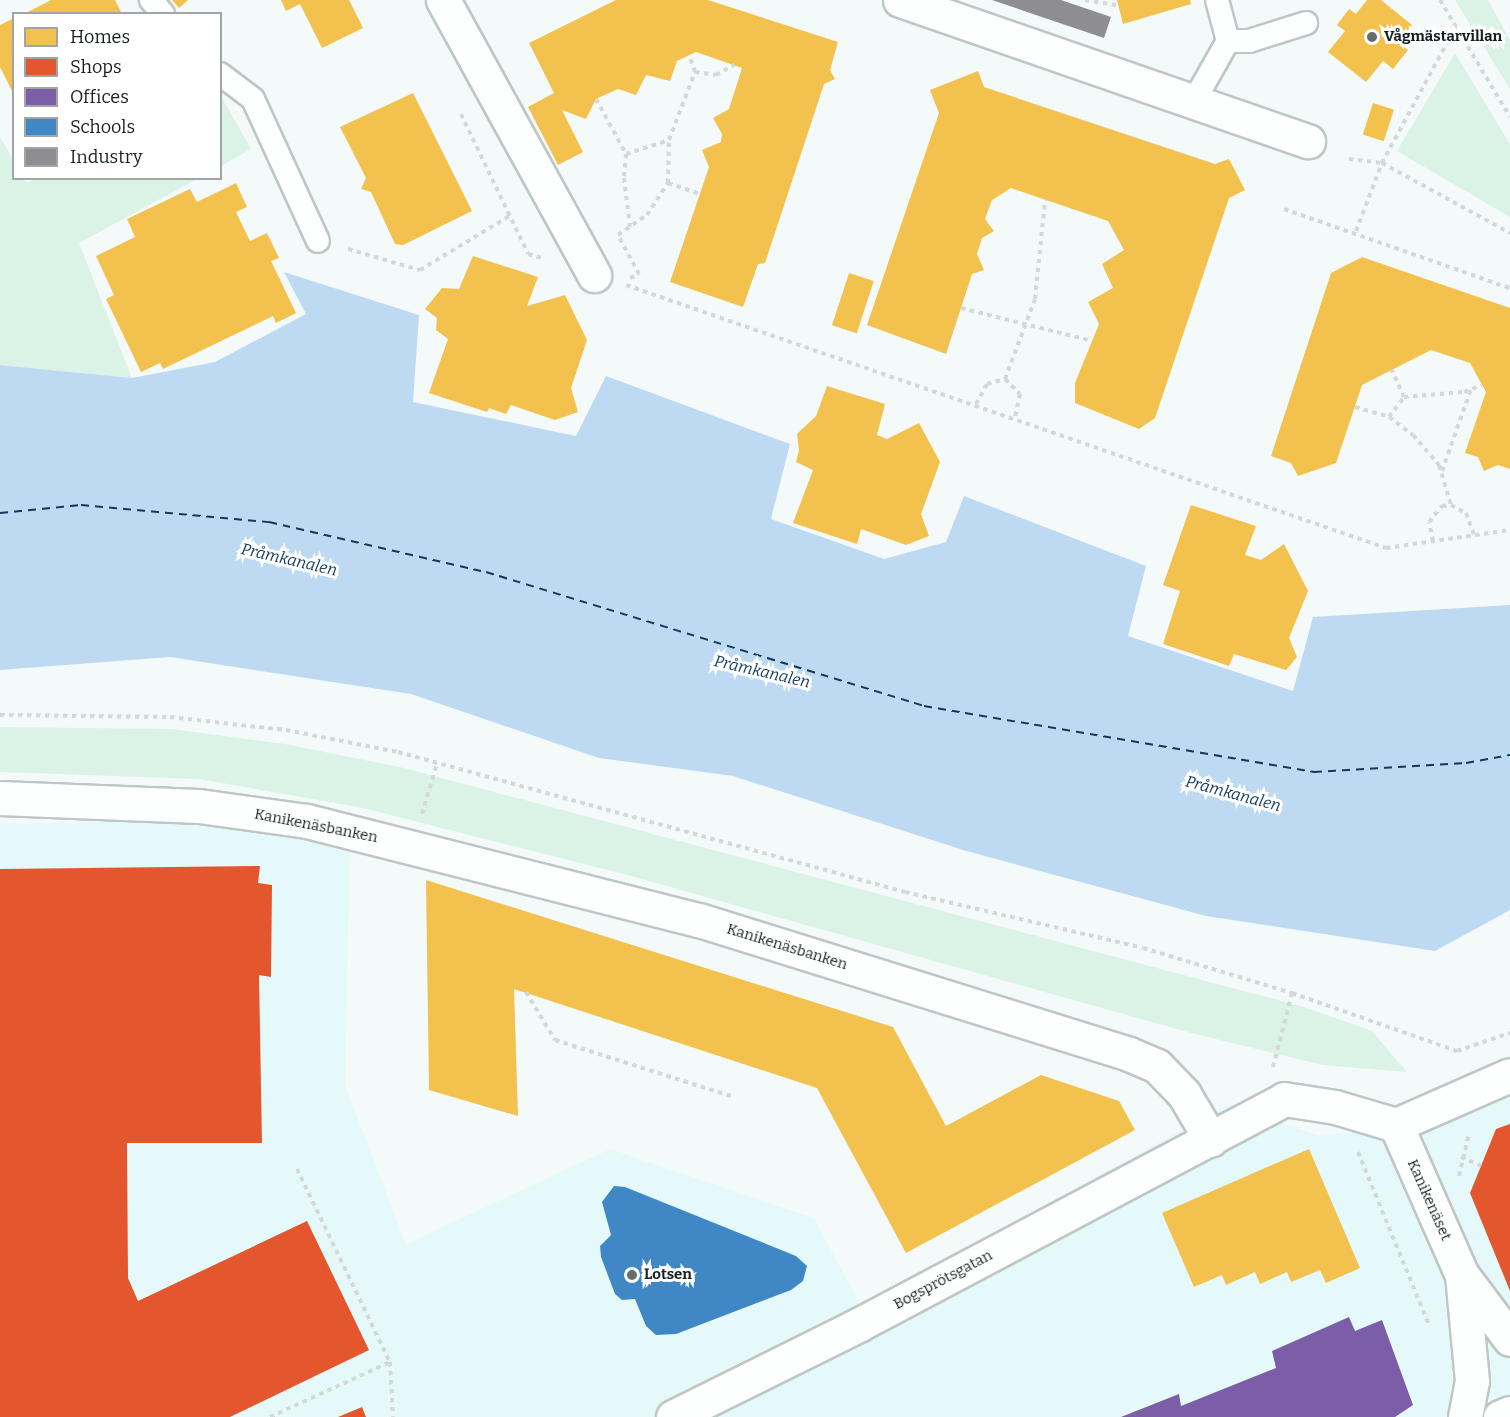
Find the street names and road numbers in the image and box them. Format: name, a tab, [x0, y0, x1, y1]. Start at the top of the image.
street label: Kanikenäsbanken	[253, 805, 379, 847]
street label: Kanikenäsbanken	[724, 920, 850, 974]
street label: Kanikenäset	[1403, 1157, 1455, 1243]
street label: Bogsprötsgatan	[891, 1246, 995, 1314]

